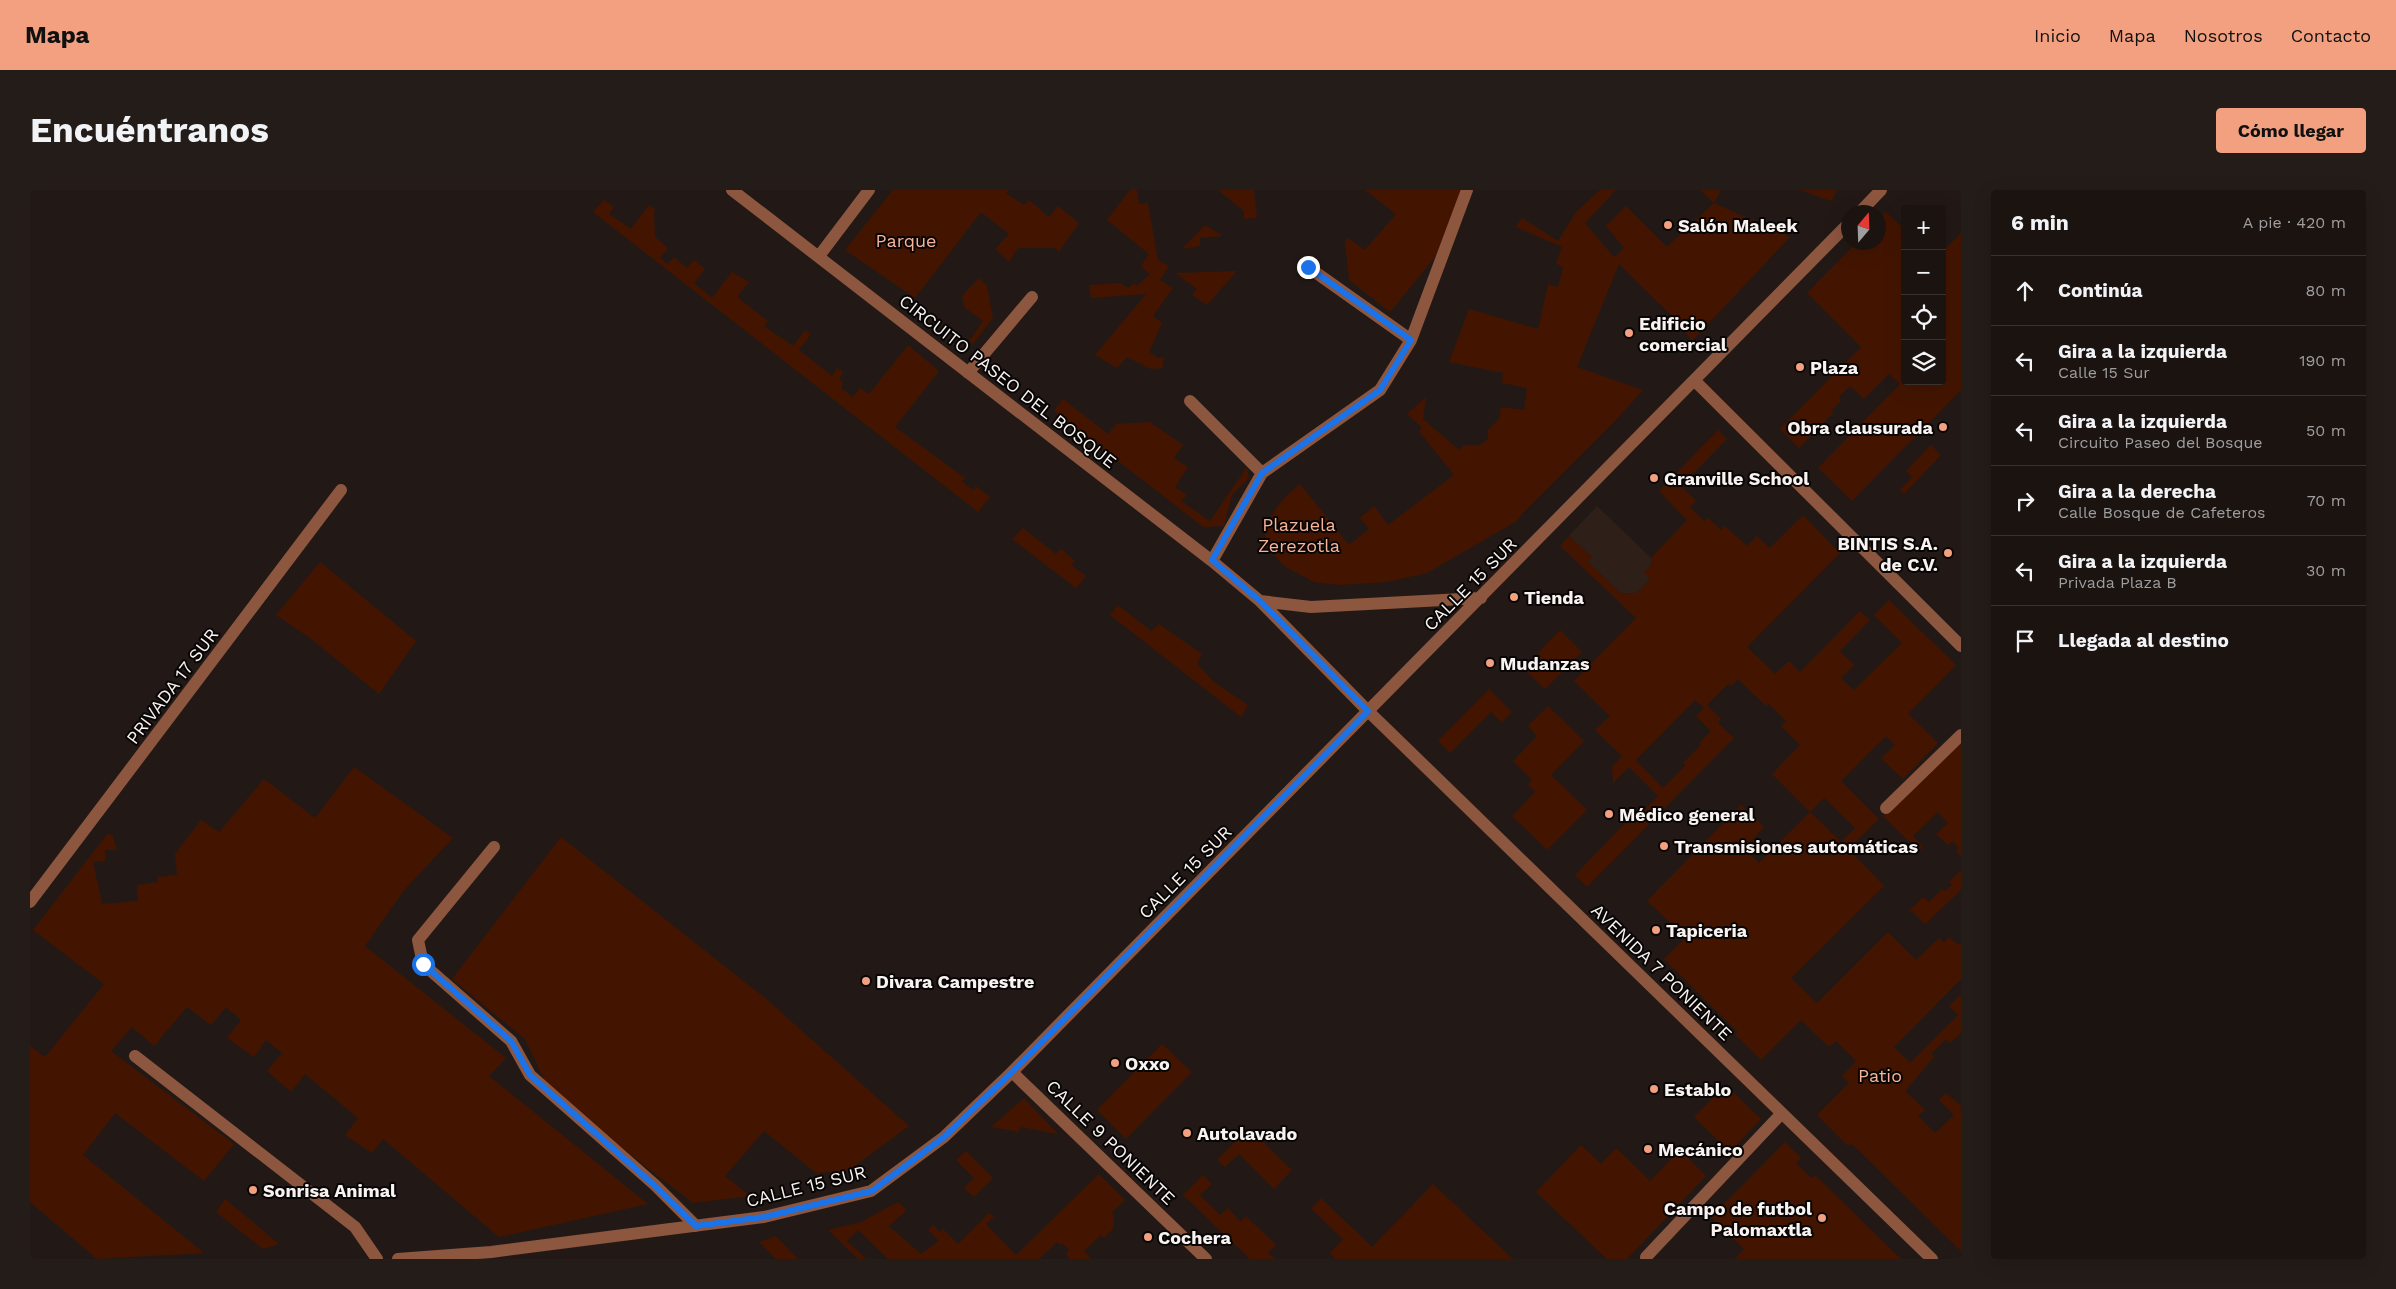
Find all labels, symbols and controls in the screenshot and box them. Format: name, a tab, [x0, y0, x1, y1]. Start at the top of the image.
text: Mapa	[25, 21, 90, 49]
text: Inicio	[2034, 25, 2081, 46]
text: Mapa	[2109, 25, 2156, 46]
text: Nosotros	[2184, 25, 2263, 46]
text: Contacto	[2291, 25, 2371, 46]
button: Cómo llegar	[2216, 108, 2366, 153]
text: Encuéntranos	[30, 109, 269, 151]
north arrow	[1841, 205, 1886, 250]
map controls	[1901, 205, 1946, 385]
button: +	[1901, 205, 1946, 250]
text: 6 min	[2011, 210, 2069, 235]
text: A pie · 420 m	[2243, 213, 2346, 232]
place label: Salón Maleek	[1678, 215, 1798, 236]
marker: Salón Maleek	[1662, 219, 1674, 231]
park label: Parque	[875, 230, 937, 251]
button: −	[1901, 250, 1946, 295]
route end	[1297, 256, 1320, 279]
icon: ahead	[2011, 277, 2039, 305]
text: Continúa	[2058, 279, 2142, 302]
text: 80 m	[2305, 281, 2346, 300]
street label: CIRCUITO PASEO DEL BOSQUE	[895, 290, 1121, 472]
button: locate	[1901, 295, 1946, 340]
place label: Edificio comercial	[1639, 313, 1727, 355]
marker: Edificio comercial	[1623, 327, 1635, 339]
button: layers	[1901, 340, 1946, 385]
text: Gira a la izquierda	[2058, 340, 2227, 363]
icon: left	[2011, 347, 2039, 375]
text: 190 m	[2299, 351, 2346, 370]
place label: Plaza	[1810, 357, 1859, 378]
marker: Plaza	[1794, 361, 1806, 373]
text: Calle 15 Sur	[2058, 363, 2150, 382]
text: Gira a la izquierda	[2058, 410, 2227, 433]
place label: Obra clausurada	[1787, 417, 1934, 438]
icon: left	[2011, 417, 2039, 445]
marker: Obra clausurada	[1937, 421, 1949, 433]
text: 50 m	[2306, 421, 2346, 440]
text: Circuito Paseo del Bosque	[2058, 433, 2263, 452]
place label: Granville School	[1664, 468, 1809, 489]
marker: Granville School	[1648, 472, 1660, 484]
text: Gira a la derecha	[2058, 480, 2216, 503]
icon: right	[2011, 487, 2039, 515]
text: 70 m	[2307, 491, 2346, 510]
text: Calle Bosque de Cafeteros	[2058, 503, 2266, 522]
park label: Plazuela Zerezotla	[1258, 514, 1340, 556]
street label: CALLE 15 SUR	[1419, 533, 1521, 635]
place label: BINTIS S.A. de C.V.	[1837, 533, 1938, 575]
marker: BINTIS S.A. de C.V.	[1942, 547, 1954, 559]
text: Gira a la izquierda	[2058, 550, 2227, 573]
icon: left	[2011, 557, 2039, 585]
text: 30 m	[2306, 561, 2346, 580]
text: Privada Plaza B	[2058, 573, 2177, 592]
place label: Tienda	[1524, 587, 1585, 608]
marker: Tienda	[1508, 591, 1520, 603]
street label: PRIVADA 17 SUR	[122, 624, 222, 748]
icon: arrive	[2011, 627, 2039, 655]
text: Llegada al destino	[2058, 629, 2229, 652]
place label: Mudanzas	[1500, 653, 1590, 674]
marker: Mudanzas	[1484, 657, 1496, 669]
place label: Médico general	[1619, 804, 1755, 825]
marker: Médico general	[1603, 808, 1615, 820]
street label: CALLE 15 SUR	[1134, 821, 1236, 923]
place label: Transmisiones automáticas	[1674, 836, 1918, 857]
marker: Transmisiones automáticas	[1658, 840, 1670, 852]
street label: AVENIDA 7 PONIENTE	[1587, 899, 1737, 1045]
place label: Tapiceria	[1666, 920, 1748, 941]
marker: Tapiceria	[1650, 924, 1662, 936]
route start	[412, 953, 435, 976]
place label: Divara Campestre	[876, 971, 1034, 992]
marker: Divara Campestre	[860, 975, 872, 987]
place label: Oxxo	[1125, 1053, 1170, 1074]
marker: Oxxo	[1109, 1057, 1121, 1069]
park label: Patio	[1858, 1065, 1902, 1086]
street label: CALLE 9 PONIENTE	[1042, 1075, 1180, 1209]
place label: Establo	[1664, 1079, 1732, 1100]
marker: Establo	[1648, 1083, 1660, 1095]
place label: Autolavado	[1197, 1123, 1298, 1144]
marker: Autolavado	[1181, 1127, 1193, 1139]
place label: Mecánico	[1658, 1139, 1743, 1160]
marker: Mecánico	[1642, 1143, 1654, 1155]
street label: CALLE 15 SUR	[744, 1161, 868, 1211]
place label: Sonrisa Animal	[263, 1180, 396, 1201]
marker: Sonrisa Animal	[247, 1184, 259, 1196]
place label: Campo de futbol Palomaxtla	[1664, 1198, 1813, 1240]
marker: Campo de futbol Palomaxtla	[1816, 1212, 1828, 1224]
place label: Cochera	[1158, 1227, 1231, 1248]
marker: Cochera	[1142, 1231, 1154, 1243]

